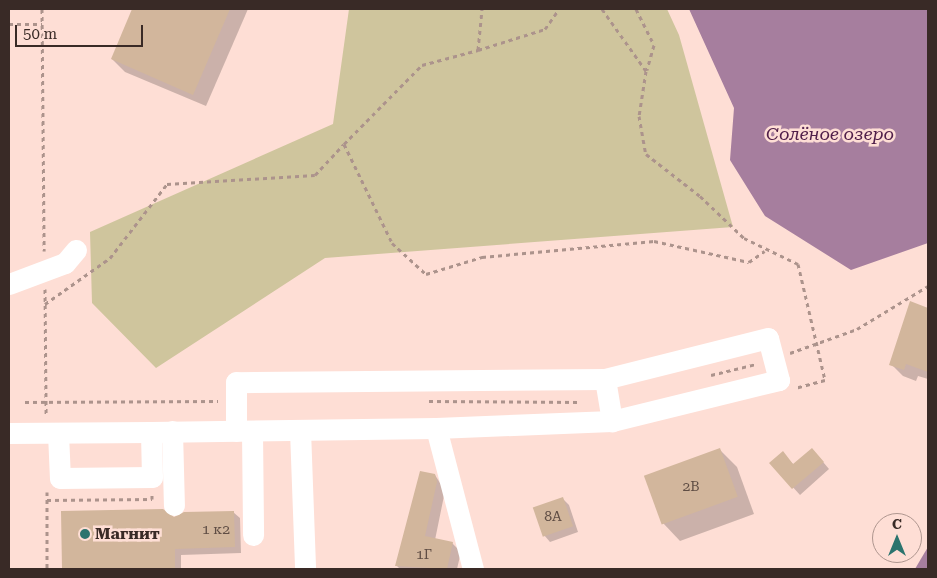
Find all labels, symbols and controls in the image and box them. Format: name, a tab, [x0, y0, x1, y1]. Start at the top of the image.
scale bar	[18, 15, 145, 47]
text: 50 m	[23, 25, 57, 43]
water label: Солёное озеро	[766, 123, 894, 145]
house number: 2В	[682, 478, 700, 494]
house number: 8А	[544, 508, 562, 524]
north arrow	[872, 513, 922, 563]
text: С	[892, 516, 902, 532]
house number: 1 к2	[202, 521, 230, 537]
place label: Магнит	[95, 524, 160, 544]
marker: Магнит	[79, 528, 91, 540]
house number: 1Г	[416, 546, 432, 562]

